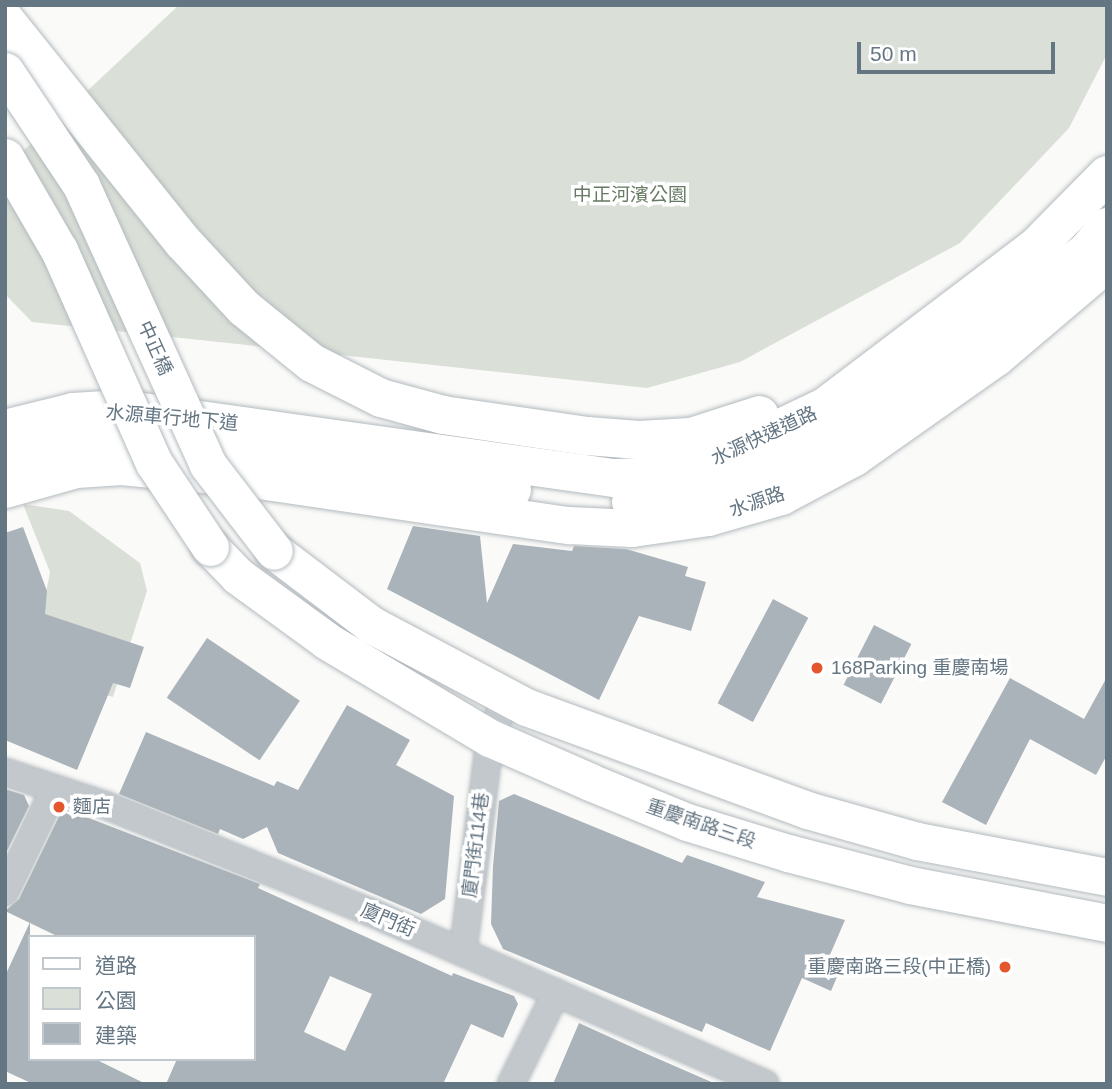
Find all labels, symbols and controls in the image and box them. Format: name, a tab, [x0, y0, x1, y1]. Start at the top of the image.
scale bar	[860, 28, 1058, 72]
text: 50 m	[870, 42, 917, 65]
park label: 中正河濱公園	[573, 184, 687, 206]
street label: 中正橋	[133, 317, 177, 379]
street label: 水源車行地下道	[105, 401, 239, 435]
street label: 水源快速道路	[708, 402, 820, 470]
street label: 水源路	[726, 482, 788, 522]
place label: 168Parking 重慶南場	[831, 657, 1008, 679]
marker: 168Parking 重慶南場	[809, 660, 825, 676]
street label: 廈門街114巷	[458, 791, 494, 899]
street label: 重慶南路三段	[643, 795, 759, 853]
place label: 麵店	[73, 796, 111, 818]
marker: 麵店	[51, 799, 67, 815]
street label: 廈門街	[357, 898, 419, 942]
legend	[28, 935, 256, 1061]
text: 道路	[95, 954, 137, 977]
place label: 重慶南路三段(中正橋)	[807, 956, 991, 978]
marker: 重慶南路三段(中正橋)	[997, 959, 1013, 975]
text: 公園	[95, 989, 137, 1012]
text: 建築	[95, 1024, 137, 1047]

